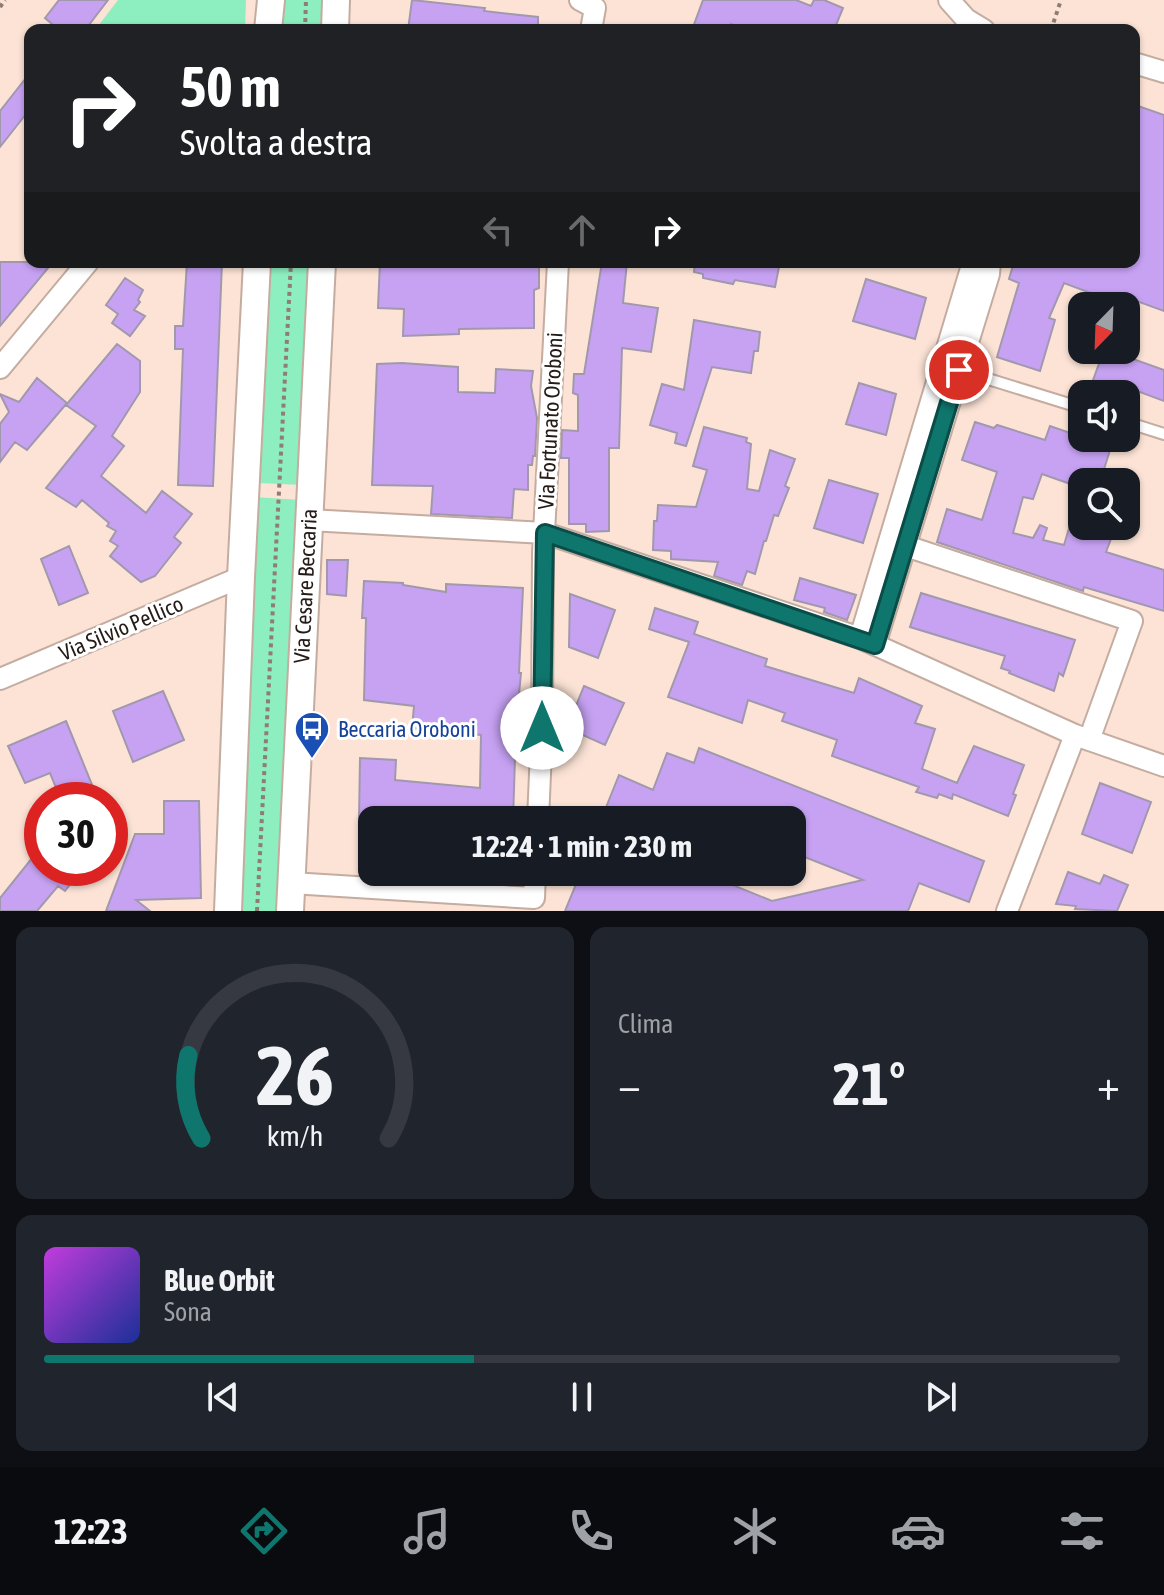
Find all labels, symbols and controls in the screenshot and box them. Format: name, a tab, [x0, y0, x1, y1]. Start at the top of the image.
text: 50 m	[180, 55, 281, 119]
icon: right	[48, 56, 152, 160]
text: Svolta a destra	[180, 121, 373, 163]
icon: left	[476, 208, 520, 252]
icon: ahead	[560, 208, 604, 252]
icon: right	[644, 208, 688, 252]
north arrow	[1068, 292, 1140, 364]
map controls	[1068, 292, 1140, 540]
street label: Via Fortunato Oroboni	[532, 332, 568, 510]
pin	[925, 336, 993, 404]
icon: arrive	[937, 348, 981, 392]
button: sound	[1068, 380, 1140, 452]
button: search	[1068, 468, 1140, 540]
street label: Via Cesare Beccaria	[288, 508, 322, 664]
street label: Via Silvio Pellico	[55, 590, 187, 666]
position arrow	[500, 686, 584, 770]
bus stop icon: Beccaria Oroboni	[293, 710, 331, 760]
place label: Beccaria Oroboni	[338, 716, 476, 742]
speed limit sign: 30	[24, 782, 128, 886]
text: 12:24 · 1 min · 230 m	[472, 829, 692, 863]
text: Clima	[618, 1009, 673, 1039]
text: 26	[256, 1027, 334, 1123]
text: 21°	[833, 1049, 905, 1118]
text: −	[618, 1059, 641, 1109]
text: +	[1097, 1059, 1120, 1109]
text: km/h	[267, 1119, 323, 1152]
text: Blue Orbit	[164, 1263, 275, 1297]
text: Sona	[164, 1297, 212, 1327]
icon: previous	[201, 1375, 245, 1419]
icon: pause	[560, 1375, 604, 1419]
icon: next	[919, 1375, 963, 1419]
icon: directions	[236, 1503, 292, 1559]
icon: music	[399, 1503, 455, 1559]
icon: phone	[563, 1503, 619, 1559]
icon: climate	[727, 1503, 783, 1559]
icon: car	[890, 1503, 946, 1559]
icon: filters	[1054, 1503, 1110, 1559]
text: 12:23	[54, 1510, 128, 1552]

